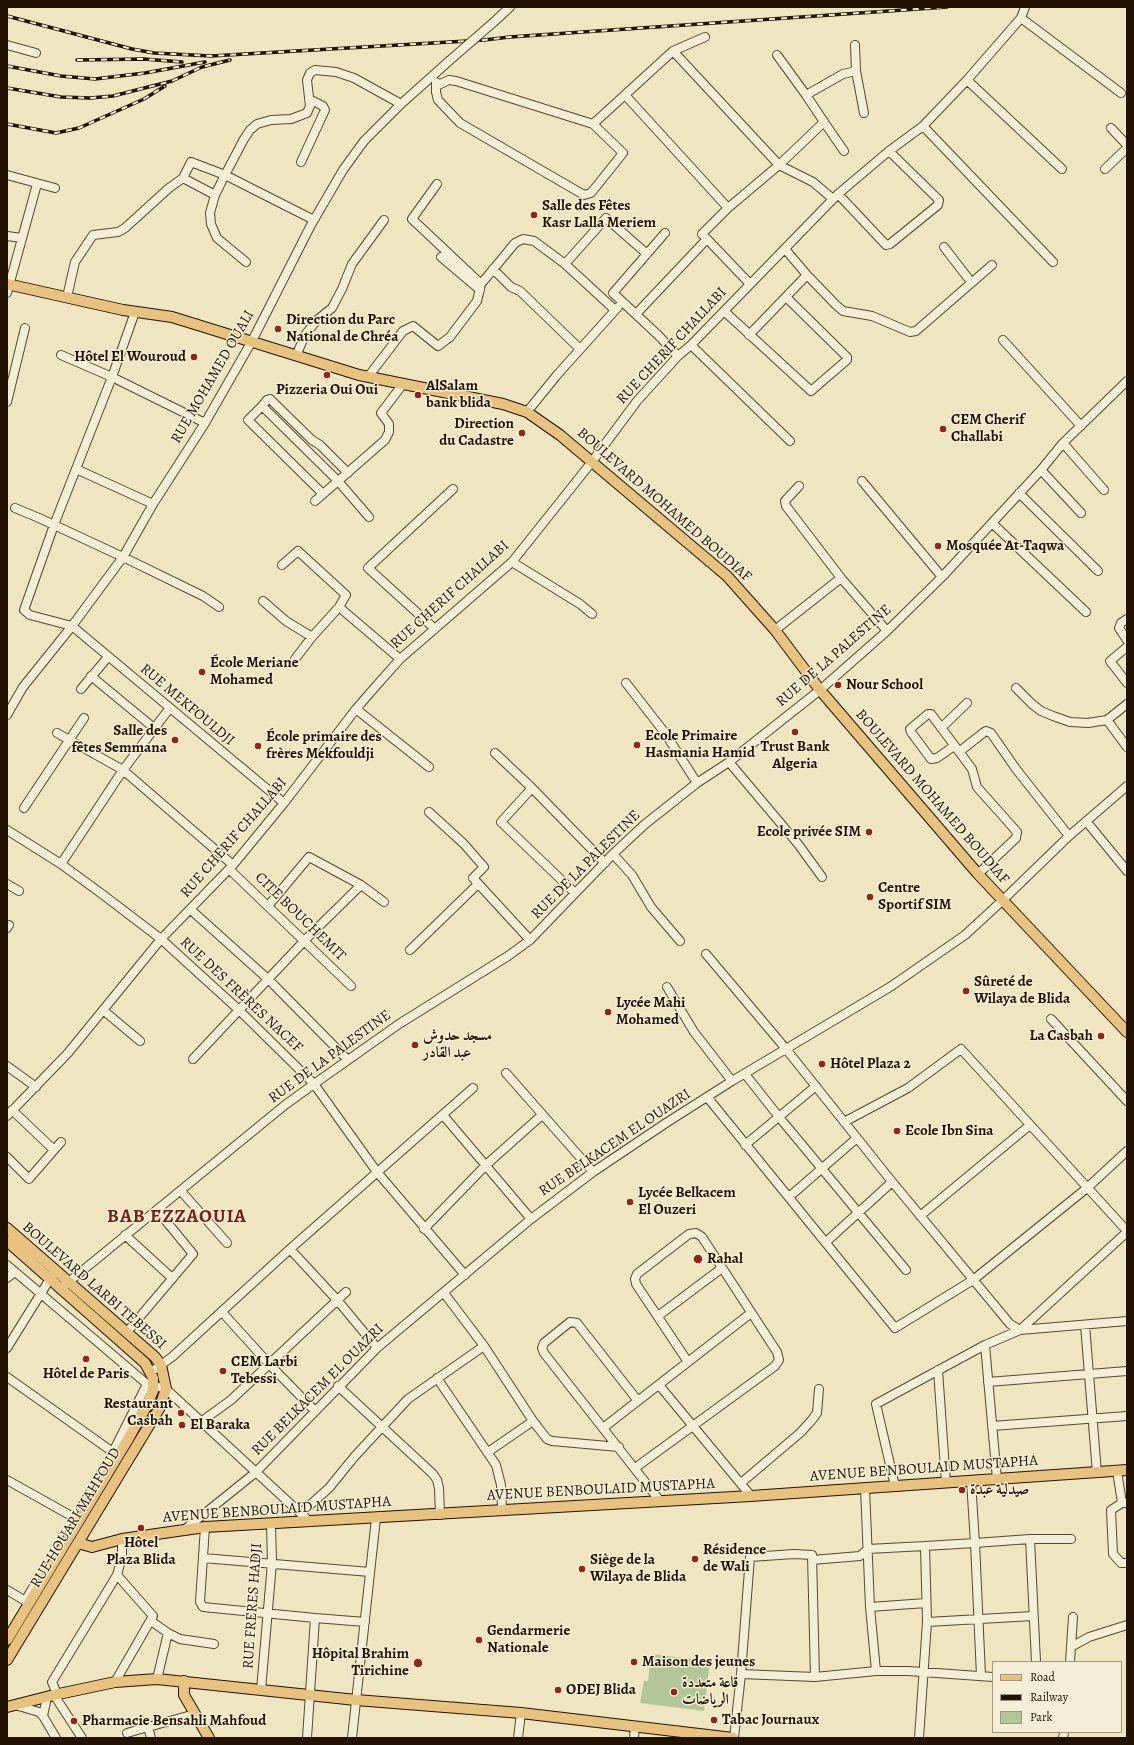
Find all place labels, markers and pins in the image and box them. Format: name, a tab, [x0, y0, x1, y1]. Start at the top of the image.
place label: Salle des Fêtes Kasr Lalla Meriem	[542, 197, 656, 232]
marker: Salle des Fêtes Kasr Lalla Meriem	[529, 210, 539, 220]
place label: Direction du Parc National de Chréa	[286, 311, 399, 346]
marker: Direction du Parc National de Chréa	[273, 324, 283, 334]
place label: Hôtel El Wouroud	[74, 348, 186, 366]
marker: Hôtel El Wouroud	[189, 352, 199, 362]
marker: Pizzeria Oui Oui	[322, 370, 332, 380]
place label: AlSalam bank blida	[426, 377, 491, 412]
place label: Pizzeria Oui Oui	[276, 381, 378, 399]
marker: AlSalam bank blida	[413, 390, 423, 400]
place label: CEM Cherif Challabi	[951, 411, 1024, 446]
place label: Direction du Cadastre	[439, 415, 514, 450]
marker: CEM Cherif Challabi	[938, 424, 948, 434]
marker: Direction du Cadastre	[517, 428, 527, 438]
place label: Mosquée At-Taqwa	[946, 537, 1064, 555]
marker: Mosquée At-Taqwa	[933, 541, 943, 551]
place label: École Meriane Mohamed	[210, 654, 299, 689]
marker: École Meriane Mohamed	[197, 667, 207, 677]
place label: Nour School	[846, 676, 923, 694]
marker: Nour School	[833, 680, 843, 690]
place label: Salle des fêtes Semmana	[72, 722, 167, 757]
place label: Ecole Primaire Hasmania Hamid	[645, 727, 755, 762]
marker: Trust Bank Algeria	[790, 727, 800, 737]
place label: École primaire des frères Mekfouldji	[266, 728, 382, 763]
marker: Salle des fêtes Semmana	[170, 735, 180, 745]
place label: Trust Bank Algeria	[760, 738, 830, 773]
marker: Ecole Primaire Hasmania Hamid	[632, 740, 642, 750]
marker: École primaire des frères Mekfouldji	[253, 741, 263, 751]
place label: Ecole privée SIM	[757, 823, 861, 841]
marker: Ecole privée SIM	[864, 827, 874, 837]
place label: Centre Sportif SIM	[878, 879, 951, 914]
marker: Centre Sportif SIM	[865, 892, 875, 902]
place label: Sûreté de Wilaya de Blida	[974, 973, 1070, 1008]
marker: Sûreté de Wilaya de Blida	[961, 986, 971, 996]
place label: Lycée Mahi Mohamed	[616, 994, 685, 1029]
marker: Lycée Mahi Mohamed	[603, 1007, 613, 1017]
place label: مسجد حدوش عبد القادر	[423, 1027, 492, 1062]
place label: La Casbah	[1030, 1027, 1093, 1045]
marker: La Casbah	[1096, 1031, 1106, 1041]
marker: مسجد حدوش عبد القادر	[410, 1040, 420, 1050]
place label: Hôtel Plaza 2	[830, 1055, 911, 1073]
marker: Hôtel Plaza 2	[817, 1059, 827, 1069]
place label: Ecole Ibn Sina	[905, 1122, 994, 1140]
marker: Ecole Ibn Sina	[892, 1126, 902, 1136]
place label: Lycée Belkacem El Ouzeri	[638, 1184, 736, 1219]
marker: Lycée Belkacem El Ouzeri	[625, 1197, 635, 1207]
place label: Rahal	[707, 1250, 743, 1268]
marker: Rahal	[692, 1253, 704, 1265]
place label: CEM Larbi Tebessi	[231, 1353, 298, 1388]
marker: Hôtel de Paris	[81, 1354, 91, 1364]
place label: Hôtel de Paris	[43, 1365, 129, 1383]
marker: CEM Larbi Tebessi	[218, 1366, 228, 1376]
place label: Restaurant Casbah	[104, 1395, 173, 1430]
marker: Restaurant Casbah	[176, 1408, 186, 1418]
place label: El Baraka	[190, 1416, 250, 1434]
marker: El Baraka	[177, 1420, 187, 1430]
place label: صيدلية عبدة	[970, 1481, 1029, 1499]
marker: صيدلية عبدة	[957, 1485, 967, 1495]
marker: Hôtel Plaza Blida	[136, 1523, 146, 1533]
place label: Hôtel Plaza Blida	[106, 1534, 176, 1569]
place label: Résidence de Wali	[703, 1541, 766, 1576]
place label: Siège de la Wilaya de Blida	[590, 1551, 686, 1586]
marker: Résidence de Wali	[690, 1554, 700, 1564]
marker: Siège de la Wilaya de Blida	[577, 1564, 587, 1574]
place label: Gendarmerie Nationale	[487, 1622, 570, 1657]
marker: Gendarmerie Nationale	[474, 1635, 484, 1645]
place label: Hôpital Brahim Tirichine	[312, 1645, 409, 1680]
place label: Maison des jeunes	[642, 1653, 755, 1671]
marker: Hôpital Brahim Tirichine	[412, 1657, 424, 1669]
marker: Maison des jeunes	[629, 1657, 639, 1667]
place label: قاعة متعددة الرياضات	[682, 1674, 738, 1709]
place label: ODEJ Blida	[566, 1681, 636, 1699]
marker: ODEJ Blida	[553, 1685, 563, 1695]
marker: قاعة متعددة الرياضات	[669, 1687, 679, 1697]
place label: Tabac Journaux	[722, 1711, 819, 1729]
place label: Pharmacie Bensahli Mahfoud	[82, 1712, 266, 1730]
marker: Tabac Journaux	[709, 1715, 719, 1725]
marker: Pharmacie Bensahli Mahfoud	[69, 1716, 79, 1726]

